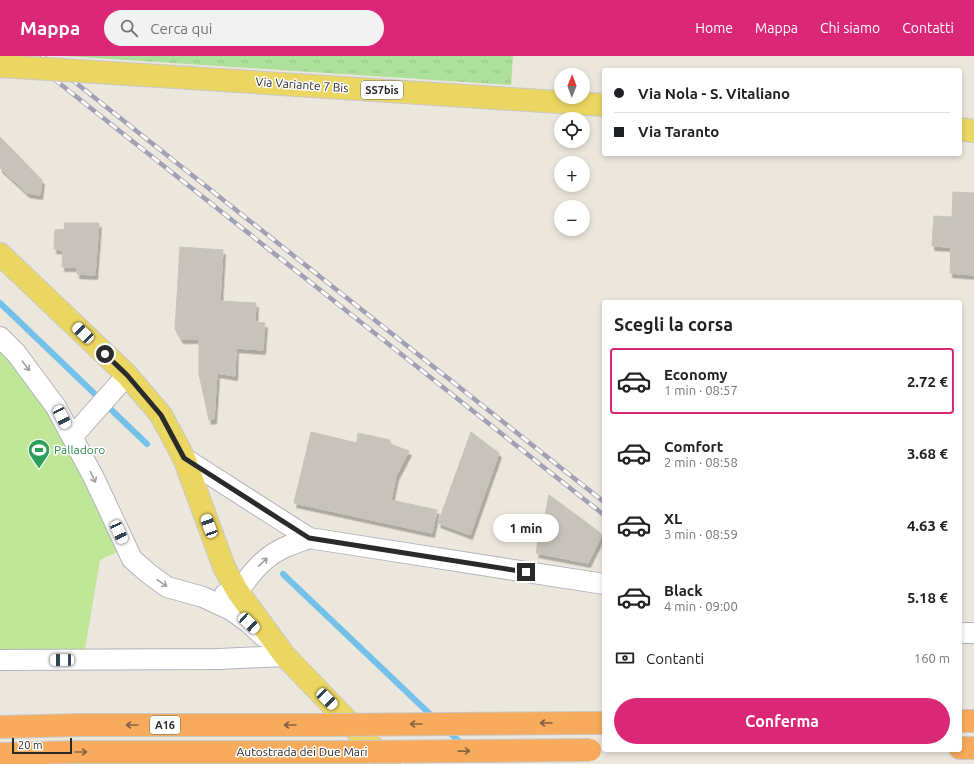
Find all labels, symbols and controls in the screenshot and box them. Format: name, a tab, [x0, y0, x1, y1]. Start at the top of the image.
search box	[104, 10, 384, 46]
text: Mappa	[20, 17, 80, 39]
icon: search	[118, 17, 140, 39]
text: Cerca qui	[150, 20, 213, 37]
text: Home	[695, 20, 733, 36]
text: Mappa	[755, 20, 798, 36]
text: Chi siamo	[820, 20, 880, 36]
text: Contatti	[902, 20, 954, 36]
north arrow	[554, 68, 590, 104]
map controls	[554, 68, 590, 236]
street label: Via Variante 7 Bis	[255, 75, 349, 94]
road number: SS7bis	[361, 81, 403, 99]
text: Via Nola - S. Vitaliano	[638, 85, 790, 102]
button: locate	[554, 112, 590, 148]
text: Via Taranto	[638, 123, 719, 140]
button: +	[554, 156, 590, 192]
button: −	[554, 200, 590, 236]
text: Scegli la corsa	[614, 314, 733, 334]
car	[70, 320, 96, 346]
route start	[96, 345, 114, 363]
one-way arrow	[21, 361, 30, 372]
icon: car	[616, 363, 652, 399]
text: Economy	[664, 366, 728, 383]
text: 2.72 €	[907, 373, 948, 390]
text: 1 min · 08:57	[664, 383, 738, 397]
car	[51, 404, 73, 430]
icon: car	[616, 435, 652, 471]
sports icon: Palladoro	[26, 437, 52, 470]
text: Comfort	[664, 438, 723, 455]
place label: Palladoro	[54, 443, 105, 456]
text: 3.68 €	[907, 445, 948, 462]
text: 2 min · 08:58	[664, 455, 738, 469]
one-way arrow	[90, 471, 97, 483]
icon: car	[616, 507, 652, 543]
text: XL	[664, 510, 682, 527]
car	[199, 513, 219, 539]
callout: 1 min	[493, 514, 559, 542]
text: 4.63 €	[907, 517, 948, 534]
car	[108, 519, 130, 545]
text: 1 min	[510, 521, 542, 535]
text: 3 min · 08:59	[664, 527, 738, 541]
one-way arrow	[257, 558, 267, 567]
route end	[517, 563, 535, 581]
one-way arrow	[157, 579, 168, 587]
icon: car	[616, 579, 652, 615]
text: Black	[664, 582, 703, 599]
text: 5.18 €	[907, 589, 948, 606]
text: 4 min · 09:00	[664, 599, 738, 613]
car	[236, 610, 262, 636]
icon: cash	[614, 647, 636, 669]
text: Contanti	[646, 650, 704, 667]
text: 160 m	[914, 651, 950, 665]
car	[50, 654, 74, 666]
car	[314, 686, 340, 712]
button: Conferma	[614, 698, 950, 744]
road number: A16	[150, 716, 180, 734]
one-way arrow	[540, 719, 553, 727]
one-way arrow	[410, 720, 423, 728]
one-way arrow	[126, 721, 139, 729]
one-way arrow	[284, 721, 297, 729]
scale bar	[12, 736, 72, 755]
text: 20 m	[18, 739, 42, 751]
street label: Autostrada dei Due Mari	[237, 745, 368, 758]
one-way arrow	[457, 747, 470, 755]
one-way arrow	[74, 748, 87, 756]

